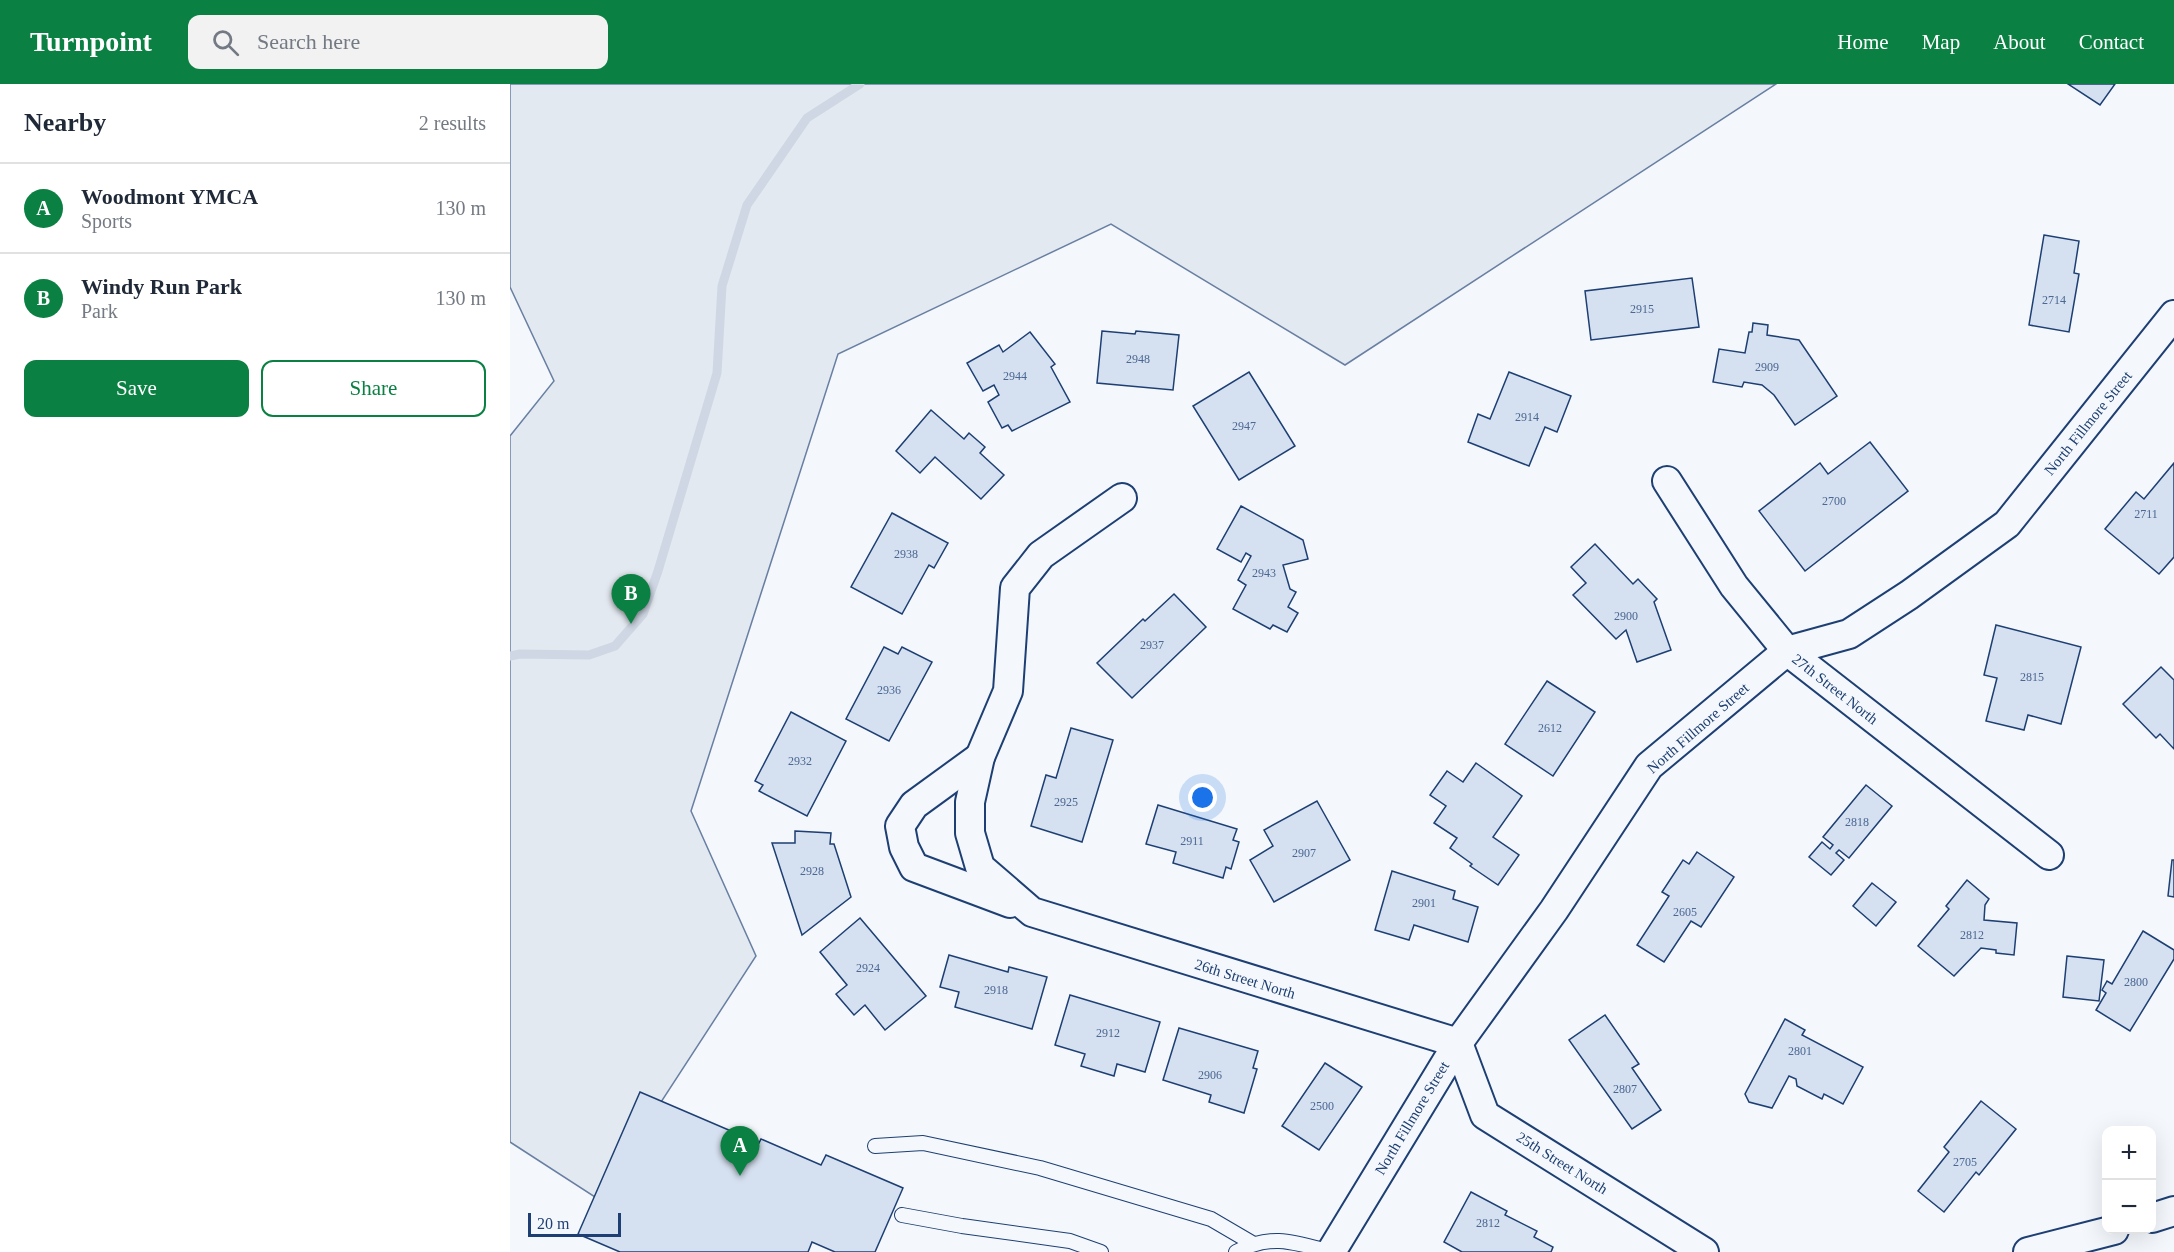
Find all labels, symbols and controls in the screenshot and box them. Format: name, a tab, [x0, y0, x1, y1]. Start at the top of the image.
search box	[188, 15, 608, 69]
text: Turnpoint	[30, 26, 152, 57]
icon: search	[209, 26, 242, 59]
text: Search here	[257, 29, 360, 54]
text: Home	[1837, 30, 1889, 54]
text: Map	[1922, 30, 1960, 54]
text: About	[1993, 30, 2046, 54]
text: Contact	[2079, 30, 2144, 54]
text: Nearby	[24, 108, 106, 137]
text: 2 results	[419, 112, 486, 134]
text: Woodmont YMCA	[81, 184, 258, 209]
text: A	[36, 197, 51, 219]
text: 130 m	[435, 197, 486, 219]
text: Sports	[81, 210, 132, 232]
text: Windy Run Park	[81, 274, 242, 299]
text: B	[37, 287, 50, 309]
text: 130 m	[435, 287, 486, 309]
house number: 2714	[2042, 293, 2066, 307]
text: Park	[81, 300, 118, 322]
house number: 2915	[1630, 302, 1654, 316]
house number: 2948	[1126, 352, 1150, 366]
button: Save	[24, 360, 249, 417]
button: Share	[261, 360, 486, 417]
house number: 2909	[1755, 360, 1779, 374]
street label: North Fillmore Street	[2041, 367, 2135, 478]
house number: 2944	[1003, 369, 1027, 383]
house number: 2914	[1515, 410, 1539, 424]
house number: 2947	[1232, 419, 1256, 433]
house number: 2700	[1822, 494, 1846, 508]
house number: 2711	[2134, 507, 2158, 521]
house number: 2938	[894, 547, 918, 561]
house number: 2943	[1252, 566, 1276, 580]
pin: B	[612, 574, 650, 624]
house number: 2900	[1614, 609, 1638, 623]
house number: 2937	[1140, 638, 1164, 652]
street label: 27th Street North	[1789, 651, 1881, 728]
house number: 2815	[2020, 670, 2044, 684]
street label: North Fillmore Street	[1644, 679, 1753, 776]
house number: 2936	[877, 683, 901, 697]
house number: 2612	[1538, 721, 1562, 735]
house number: 2932	[788, 754, 812, 768]
your location	[1188, 783, 1217, 812]
house number: 2925	[1054, 795, 1078, 809]
house number: 2818	[1845, 815, 1869, 829]
house number: 2911	[1180, 834, 1204, 848]
house number: 2907	[1292, 846, 1316, 860]
house number: 2928	[800, 864, 824, 878]
house number: 2901	[1412, 896, 1436, 910]
house number: 2605	[1673, 905, 1697, 919]
house number: 2812	[1960, 928, 1984, 942]
street label: 26th Street North	[1193, 956, 1298, 1002]
house number: 2924	[856, 961, 880, 975]
house number: 2800	[2124, 975, 2148, 989]
house number: 2918	[984, 983, 1008, 997]
house number: 2912	[1096, 1026, 1120, 1040]
house number: 2801	[1788, 1044, 1812, 1058]
street label: North Fillmore Street	[1372, 1058, 1453, 1177]
house number: 2906	[1198, 1068, 1222, 1082]
house number: 2807	[1613, 1082, 1637, 1096]
house number: 2500	[1310, 1099, 1334, 1113]
pin: A	[720, 1126, 760, 1176]
map controls	[2102, 1126, 2156, 1234]
button: +	[2102, 1126, 2156, 1180]
street label: 25th Street North	[1514, 1129, 1611, 1198]
house number: 2705	[1953, 1155, 1977, 1169]
button: −	[2102, 1180, 2156, 1234]
scale bar	[528, 1210, 621, 1238]
text: 20 m	[537, 1215, 569, 1232]
house number: 2812	[1476, 1216, 1500, 1230]

